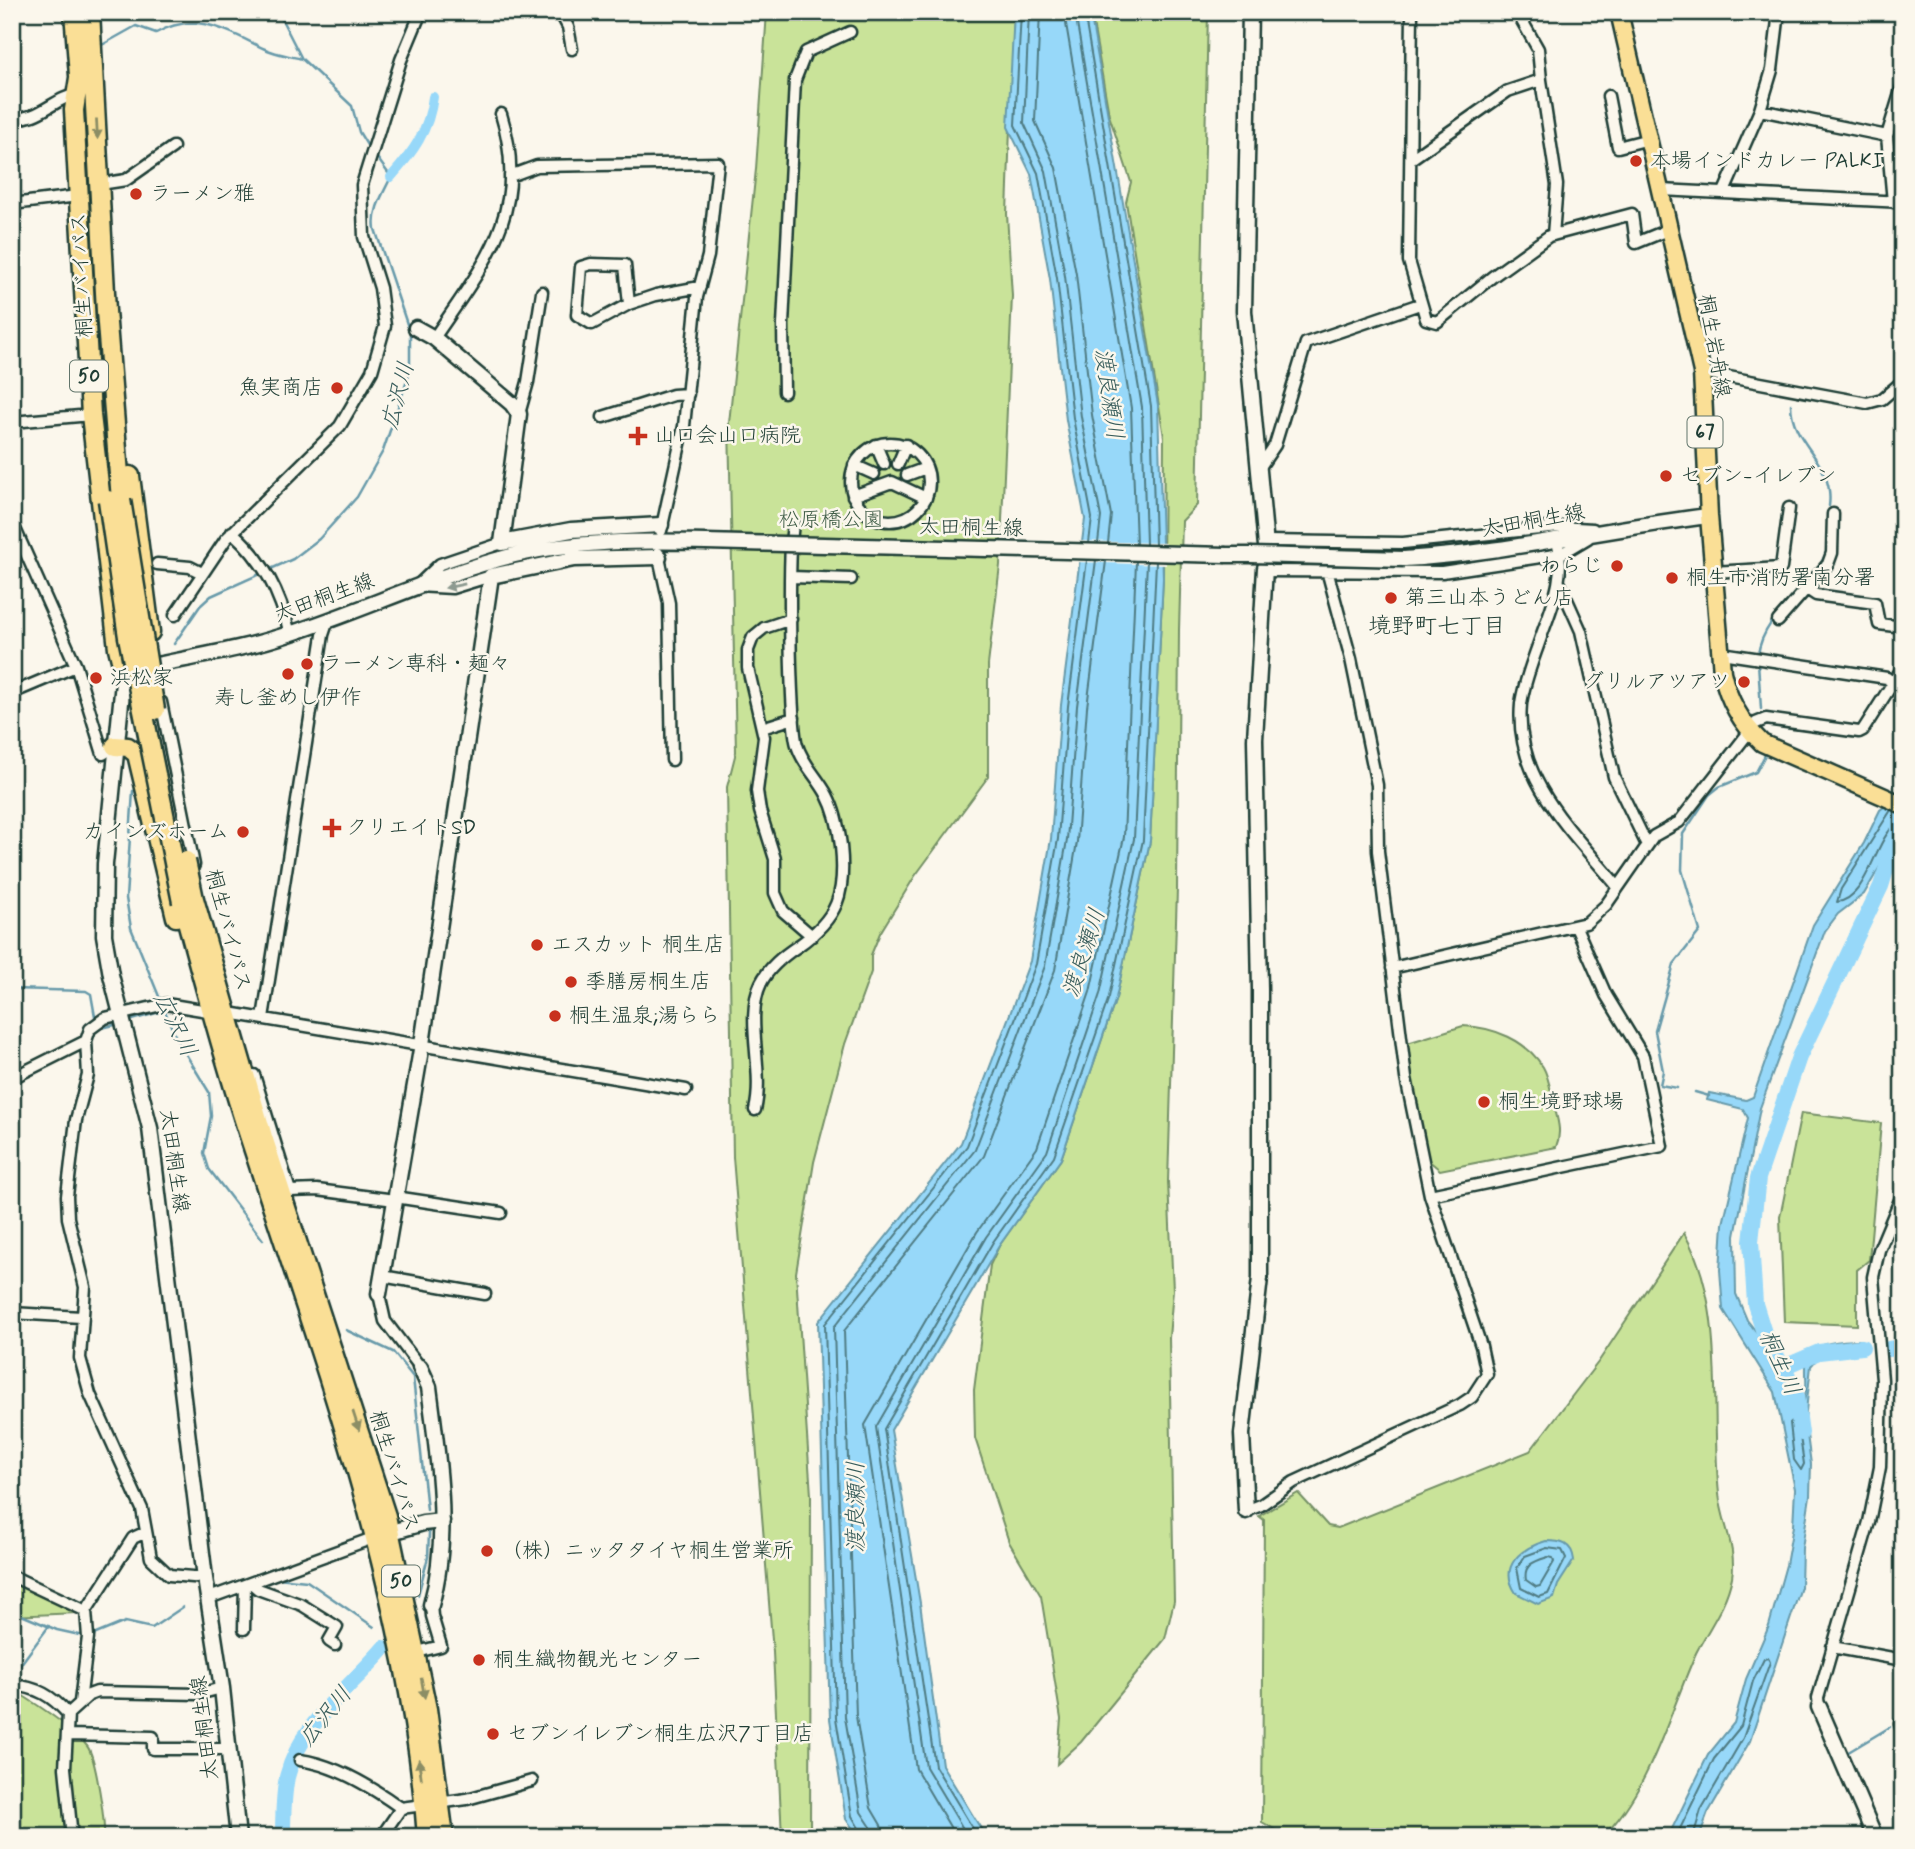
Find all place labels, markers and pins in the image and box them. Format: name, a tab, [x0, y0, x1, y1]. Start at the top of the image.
place label: 本場インドカレー PALKI	[1650, 147, 1884, 175]
marker: 本場インドカレー PALKI	[1628, 153, 1644, 169]
place label: ラーメン雅	[150, 180, 255, 208]
marker: ラーメン雅	[128, 186, 144, 202]
place label: 魚実商店	[239, 374, 323, 402]
marker: 魚実商店	[329, 380, 345, 396]
place label: 山口会山口病院	[654, 422, 801, 450]
marker: 山口会山口病院	[628, 426, 648, 446]
place label: セブン-イレブン	[1680, 462, 1836, 490]
marker: セブン-イレブン	[1658, 468, 1674, 484]
place label: わらじ	[1540, 552, 1603, 580]
marker: わらじ	[1609, 558, 1625, 574]
place label: 桐生市消防署南分署	[1686, 564, 1875, 592]
marker: 桐生市消防署南分署	[1664, 570, 1680, 586]
place label: 第三山本うどん店	[1405, 584, 1573, 612]
marker: 第三山本うどん店	[1383, 590, 1399, 606]
place label: ラーメン専科・麺々	[321, 650, 510, 678]
marker: ラーメン専科・麺々	[299, 656, 315, 672]
place label: 浜松家	[110, 664, 173, 692]
marker: 寿し釜めし伊作	[280, 666, 296, 682]
place label: グリルアツアツ	[1583, 668, 1730, 696]
marker: 浜松家	[88, 670, 104, 686]
marker: グリルアツアツ	[1736, 674, 1752, 690]
place label: 寿し釜めし伊作	[215, 684, 362, 712]
place label: クリエイトSD	[346, 814, 476, 842]
place label: カインズホーム	[83, 818, 229, 846]
marker: クリエイトSD	[324, 820, 340, 836]
marker: カインズホーム	[235, 824, 251, 840]
place label: エスカット 桐生店	[551, 931, 725, 959]
marker: エスカット 桐生店	[529, 937, 545, 953]
place label: 季膳房桐生店	[585, 968, 711, 996]
marker: 季膳房桐生店	[563, 974, 579, 990]
place label: 桐生温泉;湯らら	[569, 1002, 721, 1030]
marker: 桐生温泉;湯らら	[547, 1008, 563, 1024]
place label: 桐生境野球場	[1498, 1088, 1624, 1116]
marker: 桐生境野球場	[1476, 1094, 1492, 1110]
place label: （株）ニッタタイヤ桐生営業所	[501, 1537, 794, 1565]
marker: （株）ニッタタイヤ桐生営業所	[479, 1543, 495, 1559]
place label: 桐生織物観光センター	[493, 1646, 702, 1674]
marker: 桐生織物観光センター	[471, 1652, 487, 1668]
place label: セブンイレブン桐生広沢7丁目店	[507, 1720, 814, 1748]
marker: セブンイレブン桐生広沢7丁目店	[485, 1726, 501, 1742]

